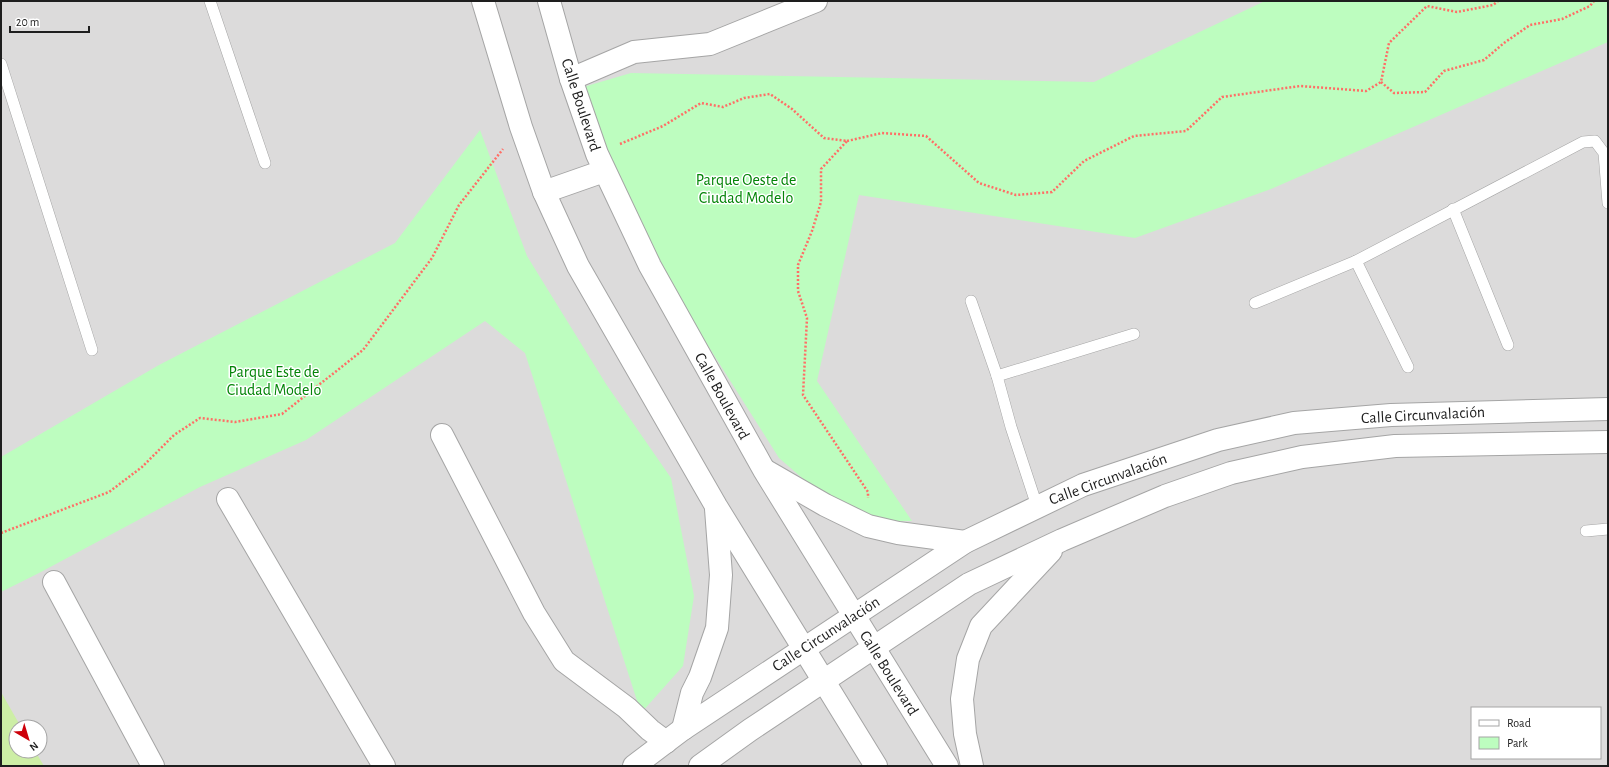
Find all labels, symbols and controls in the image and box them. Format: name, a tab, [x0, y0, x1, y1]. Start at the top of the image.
scale bar	[10, 8, 89, 34]
text: 20 m	[16, 16, 39, 28]
street label: Calle Boulevard	[558, 57, 604, 153]
park label: Parque Oeste de Ciudad Modelo	[696, 172, 796, 206]
street label: Calle Boulevard	[692, 350, 752, 442]
park label: Parque Este de Ciudad Modelo	[227, 364, 321, 398]
street label: Calle Circunvalación	[1361, 404, 1485, 426]
street label: Calle Circunvalación	[1047, 450, 1169, 508]
street label: Calle Circunvalación	[770, 593, 882, 675]
street label: Calle Boulevard	[857, 628, 921, 718]
legend	[1471, 707, 1601, 759]
text: Road	[1507, 717, 1531, 729]
north arrow	[8, 719, 48, 759]
text: Park	[1507, 737, 1528, 749]
text: N	[27, 740, 40, 753]

